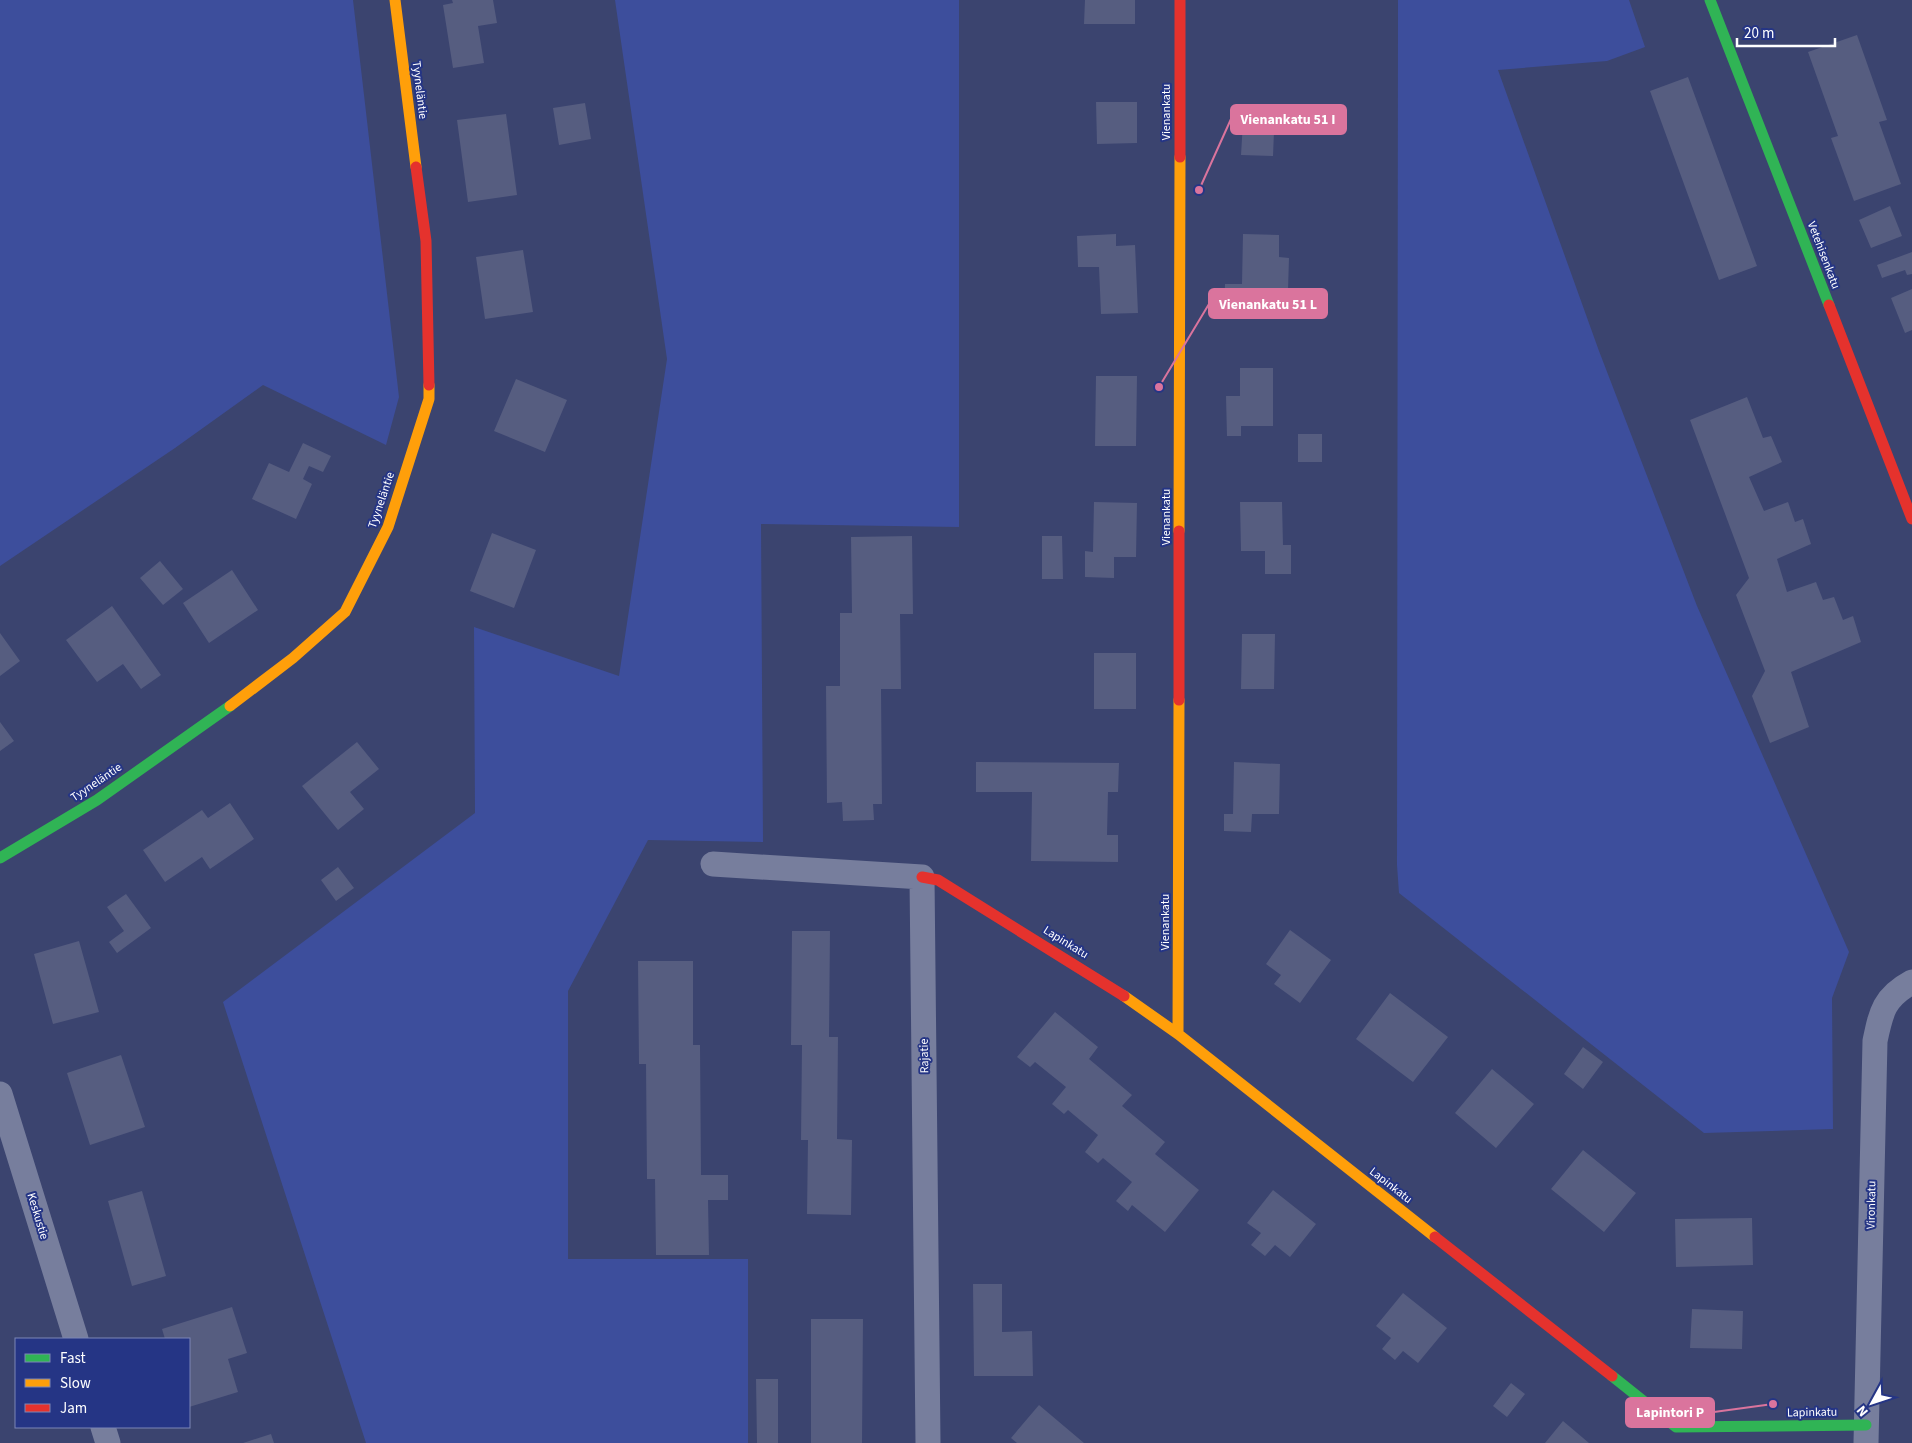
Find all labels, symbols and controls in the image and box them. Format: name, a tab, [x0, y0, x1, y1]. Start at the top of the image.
scale bar	[1737, 15, 1834, 47]
text: 20 m	[1744, 23, 1774, 44]
street label: Tyyneläntie	[408, 60, 432, 120]
street label: Vienankatu	[1158, 84, 1175, 140]
callout: Vienankatu 51 I	[1231, 105, 1346, 134]
text: Vienankatu 51 I	[1240, 110, 1335, 130]
street label: Vetehisenkatu	[1803, 219, 1844, 291]
callout: Vienankatu 51 L	[1209, 289, 1327, 318]
text: Vienankatu 51 L	[1218, 295, 1317, 315]
street label: Tyyneläntie	[364, 470, 399, 531]
street label: Vienankatu	[1158, 489, 1175, 545]
street label: Tyyneläntie	[67, 759, 125, 806]
street label: Vienankatu	[1157, 894, 1174, 950]
street label: Lapinkatu	[1040, 922, 1092, 963]
street label: Rajatie	[916, 1038, 933, 1073]
street label: Lapinkatu	[1366, 1163, 1416, 1208]
street label: Vironkatu	[1863, 1181, 1880, 1229]
street label: Keskustie	[22, 1191, 53, 1242]
legend	[15, 1338, 190, 1428]
text: Fast	[60, 1348, 86, 1369]
text: Slow	[60, 1373, 91, 1394]
north arrow	[1847, 1378, 1897, 1428]
text: Jam	[60, 1398, 87, 1419]
callout: Lapintori P	[1626, 1398, 1714, 1427]
text: N	[1852, 1401, 1873, 1421]
text: Lapintori P	[1636, 1403, 1704, 1423]
street label: Lapinkatu	[1787, 1404, 1837, 1421]

